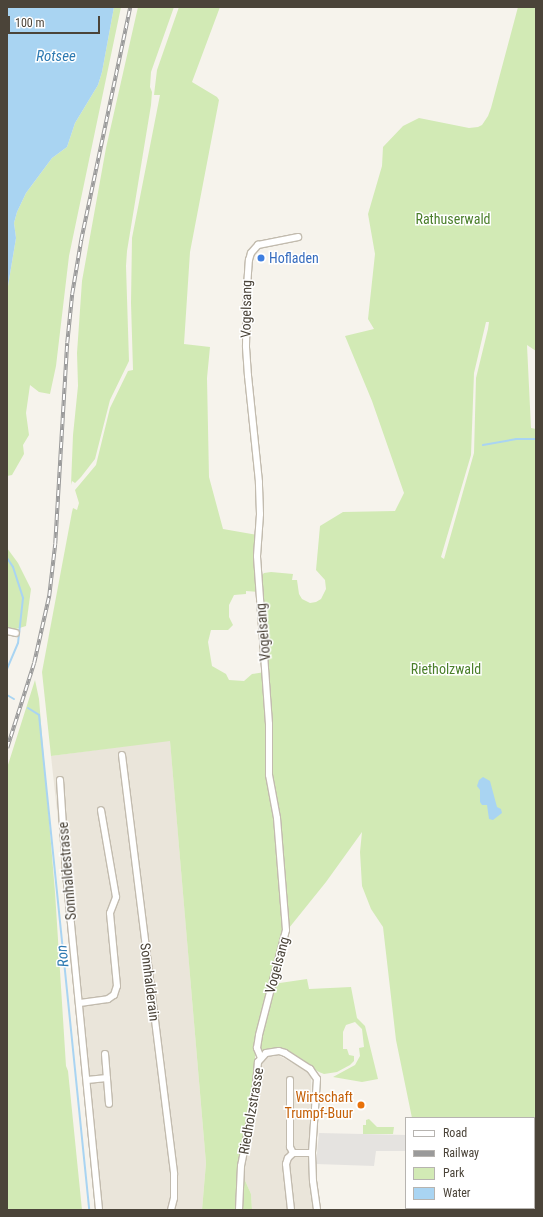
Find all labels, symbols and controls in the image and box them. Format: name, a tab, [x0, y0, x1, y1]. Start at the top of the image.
scale bar	[10, 8, 102, 34]
text: 100 m	[15, 16, 45, 30]
water label: Rotsee	[36, 48, 76, 66]
park label: Rathuserwald	[415, 211, 491, 227]
place label: Hofladen	[269, 250, 319, 266]
marker: Hofladen	[256, 253, 266, 263]
street label: Vogelsang	[237, 280, 255, 338]
street label: Vogelsang	[252, 602, 274, 662]
park label: Rietholzwald	[411, 661, 481, 677]
street label: Sonnhaldestrasse	[54, 821, 80, 921]
street label: Vogelsang	[261, 935, 293, 995]
street label: Sonnhalderain	[137, 942, 163, 1022]
water label: Ron	[53, 944, 73, 968]
street label: Riedholzstrasse	[235, 1066, 267, 1156]
place label: Wirtschaft Trumpf-Buur	[284, 1089, 353, 1122]
marker: Wirtschaft Trumpf-Buur	[356, 1100, 366, 1110]
legend	[405, 1117, 535, 1209]
text: Road	[443, 1126, 467, 1140]
text: Railway	[443, 1146, 479, 1160]
text: Park	[443, 1166, 464, 1180]
text: Water	[443, 1186, 471, 1200]

